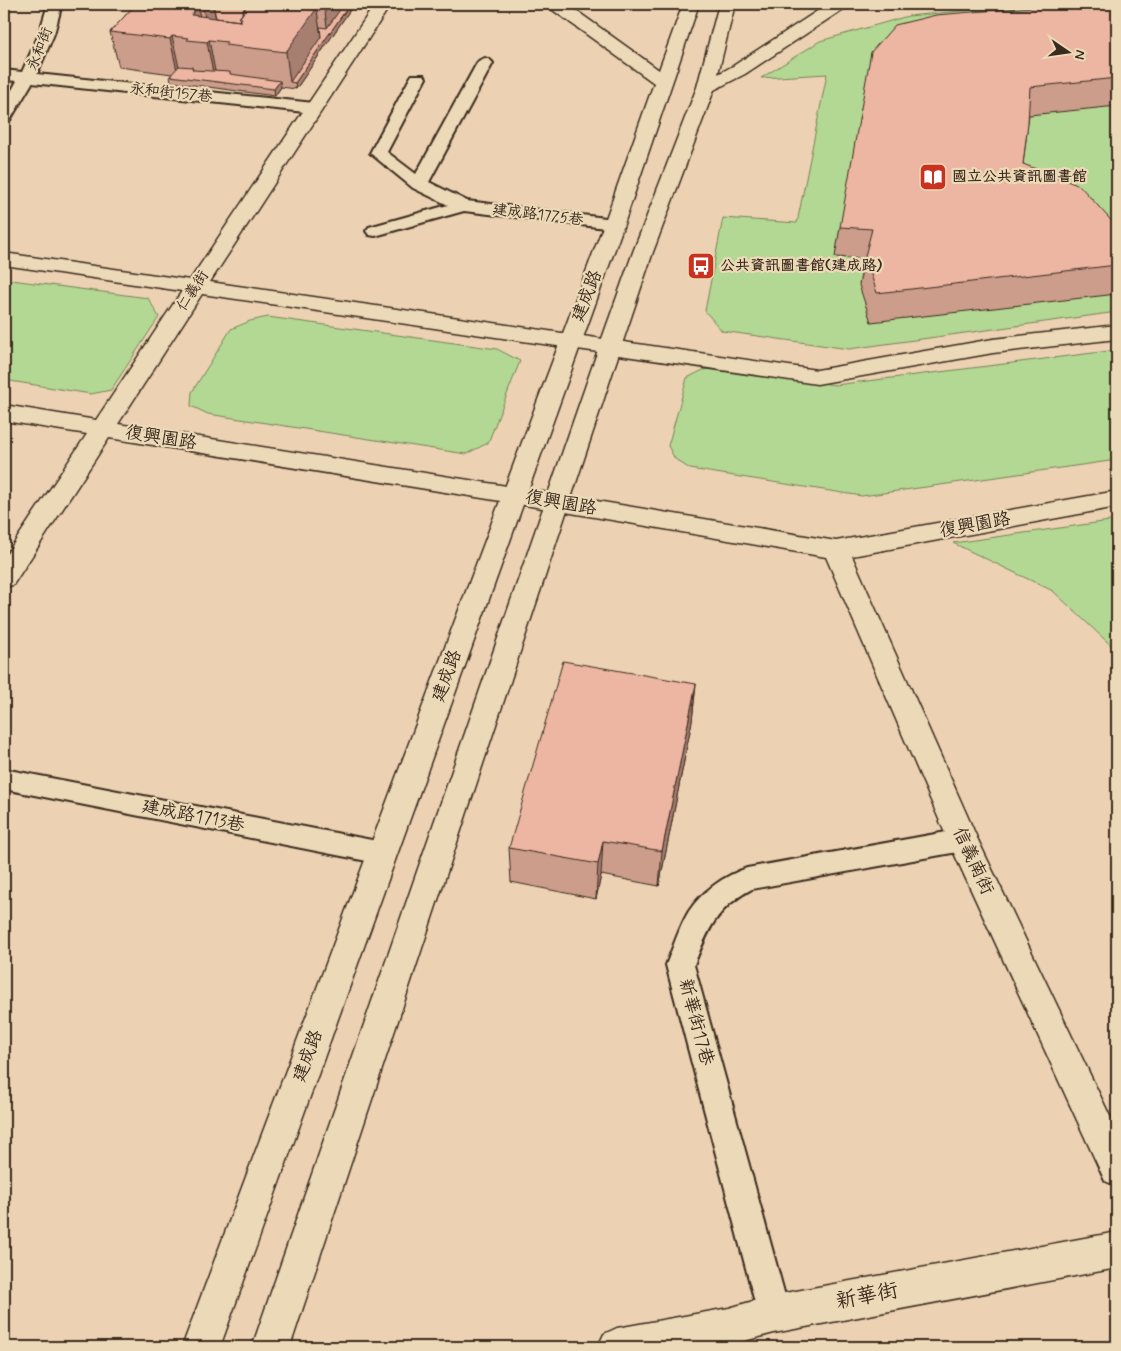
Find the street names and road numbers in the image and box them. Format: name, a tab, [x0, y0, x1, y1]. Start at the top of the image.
street label: 永和街	[22, 24, 58, 74]
street label: 永和街157巷	[129, 79, 213, 107]
street label: 建成路1775巷	[491, 199, 585, 231]
street label: 建成路	[566, 266, 608, 326]
street label: 仁義街	[172, 267, 214, 315]
street label: 復興園路	[124, 421, 198, 455]
street label: 復興園路	[523, 485, 599, 521]
street label: 復興園路	[937, 507, 1013, 543]
street label: 建成路	[426, 647, 468, 705]
street label: 建成路1713巷	[140, 794, 246, 838]
street label: 信義南街	[947, 823, 999, 899]
street label: 新華街17巷	[673, 976, 719, 1068]
street label: 建成路	[287, 1027, 329, 1085]
street label: 新華街	[833, 1276, 901, 1316]

